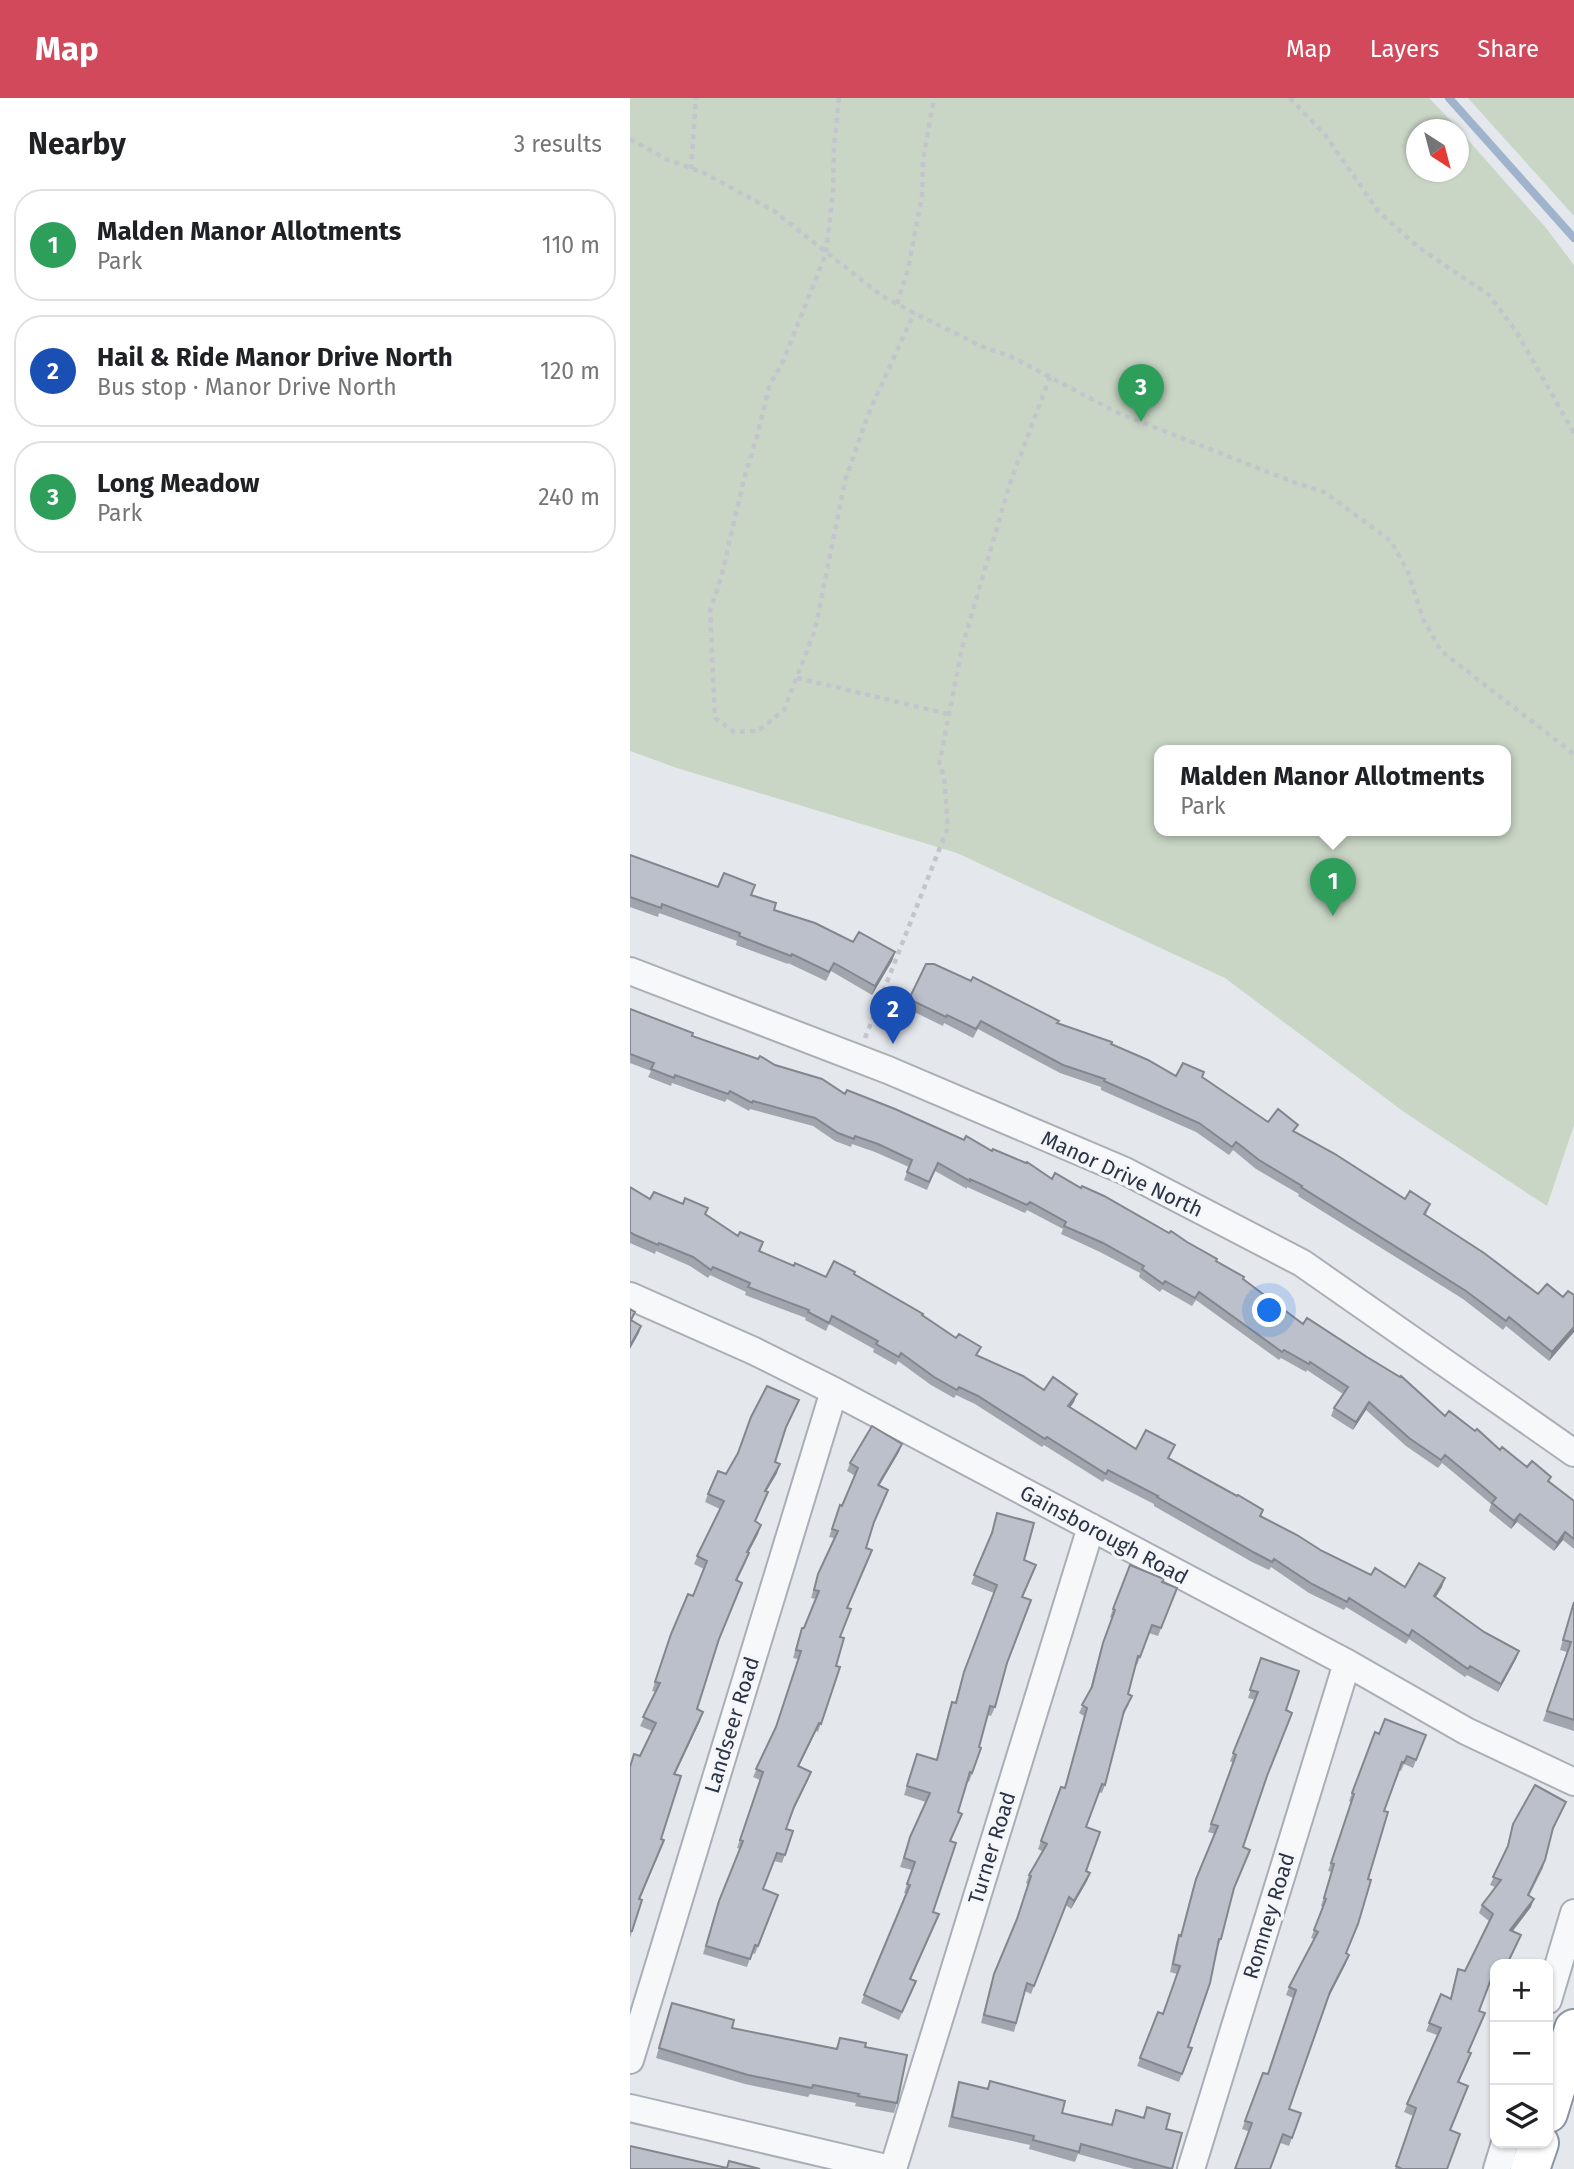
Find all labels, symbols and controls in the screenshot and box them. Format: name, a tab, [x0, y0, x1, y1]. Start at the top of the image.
text: Map	[35, 29, 99, 69]
text: Map	[1286, 35, 1332, 63]
text: Layers	[1370, 35, 1439, 63]
text: Share	[1477, 35, 1539, 63]
north arrow	[1406, 119, 1469, 182]
text: Nearby	[28, 126, 126, 162]
text: 3 results	[514, 130, 602, 158]
text: Malden Manor Allotments	[97, 216, 401, 247]
text: 1	[48, 231, 58, 259]
text: 110 m	[542, 231, 600, 259]
text: Park	[97, 247, 142, 275]
text: Hail & Ride Manor Drive North	[97, 342, 453, 373]
text: 2	[47, 357, 59, 385]
text: 120 m	[540, 357, 600, 385]
pin: 3	[1118, 364, 1164, 422]
text: Bus stop · Manor Drive North	[97, 373, 397, 401]
text: Long Meadow	[97, 468, 259, 499]
text: 3	[47, 483, 59, 511]
text: 240 m	[538, 483, 600, 511]
text: Park	[97, 499, 142, 527]
popup	[1154, 745, 1511, 836]
text: Malden Manor Allotments	[1180, 761, 1485, 792]
text: Park	[1180, 792, 1226, 820]
pin: 1	[1310, 858, 1356, 916]
pin: 2	[870, 986, 916, 1044]
street label: Manor Drive North	[1037, 1125, 1207, 1223]
your location	[1252, 1293, 1286, 1327]
street label: Gainsborough Road	[1015, 1480, 1193, 1590]
street label: Landseer Road	[699, 1654, 765, 1796]
street label: Turner Road	[963, 1789, 1021, 1907]
street label: Romney Road	[1237, 1850, 1301, 1982]
map controls	[1490, 1959, 1553, 2148]
button: +	[1490, 1959, 1553, 2022]
button: −	[1490, 2022, 1553, 2085]
button: layers	[1490, 2085, 1553, 2148]

